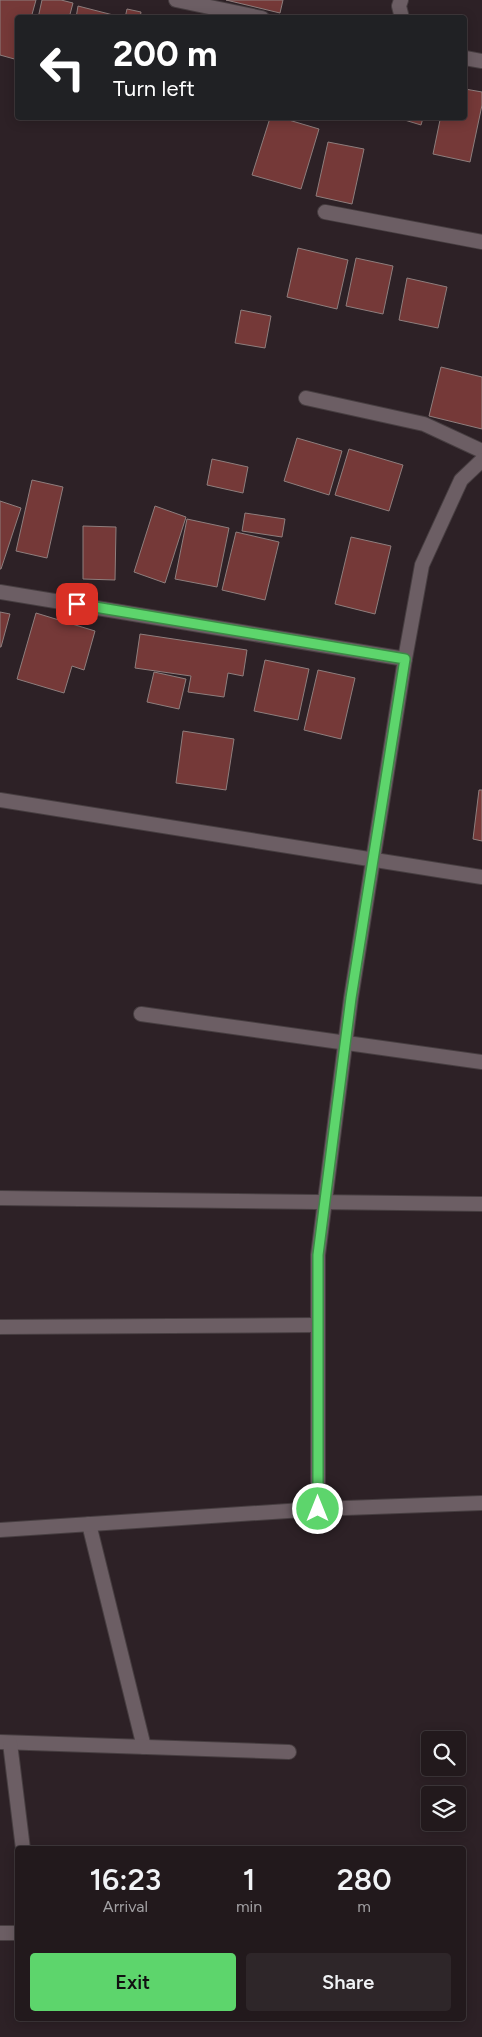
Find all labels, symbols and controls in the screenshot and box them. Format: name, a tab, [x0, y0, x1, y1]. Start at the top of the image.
text: 200 m	[113, 33, 217, 75]
icon: left	[30, 35, 95, 100]
text: Turn left	[113, 75, 195, 102]
pin	[56, 583, 98, 625]
icon: arrive	[63, 590, 91, 618]
position arrow	[291, 1482, 343, 1534]
map controls	[421, 1731, 466, 1831]
button: search	[421, 1731, 466, 1776]
button: layers	[421, 1786, 466, 1831]
text: 16:23	[89, 1861, 161, 1898]
text: 1	[243, 1861, 255, 1898]
text: 280	[337, 1861, 392, 1898]
text: Arrival	[103, 1897, 148, 1916]
text: min	[236, 1897, 262, 1916]
text: m	[357, 1897, 371, 1916]
button: Exit	[30, 1953, 236, 2011]
button: Share	[246, 1953, 451, 2011]

